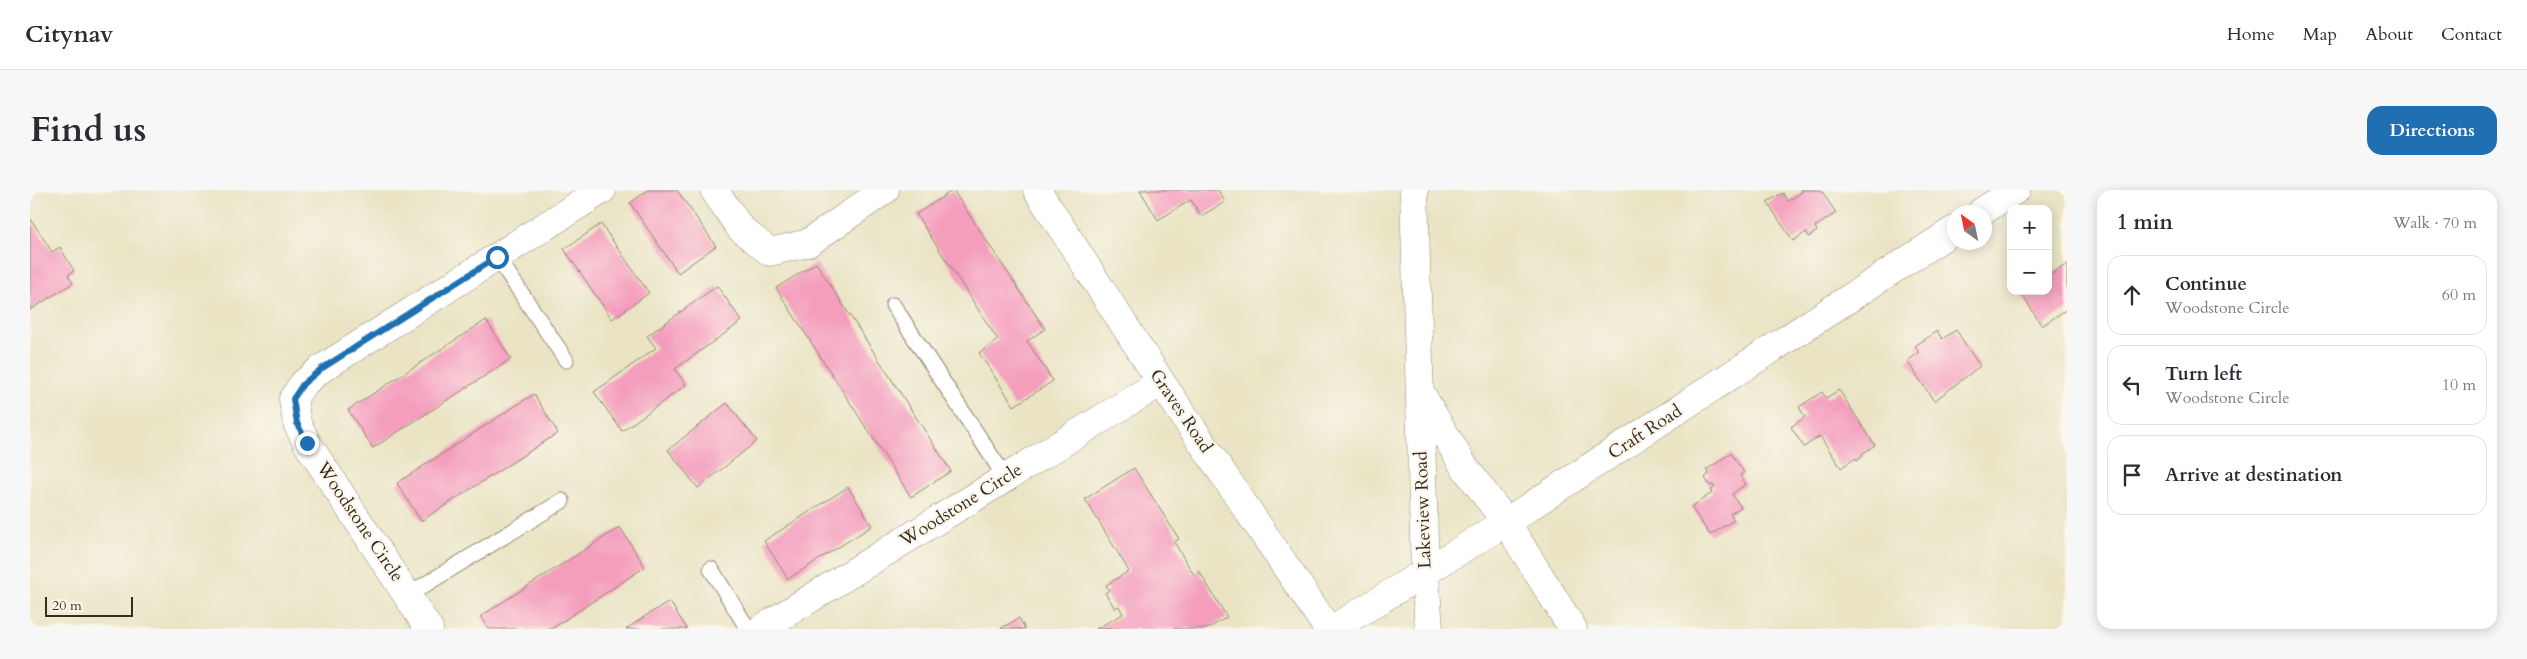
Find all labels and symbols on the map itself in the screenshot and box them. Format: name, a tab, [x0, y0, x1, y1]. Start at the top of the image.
north arrow	[1947, 205, 1992, 250]
route start	[486, 246, 509, 269]
street label: Graves Road	[1144, 364, 1219, 458]
street label: Craft Road	[1603, 399, 1687, 465]
route end	[296, 432, 319, 455]
street label: Lakeview Road	[1408, 450, 1438, 569]
street label: Woodstone Circle	[310, 456, 409, 587]
street label: Woodstone Circle	[894, 457, 1027, 553]
scale bar	[45, 594, 132, 617]

